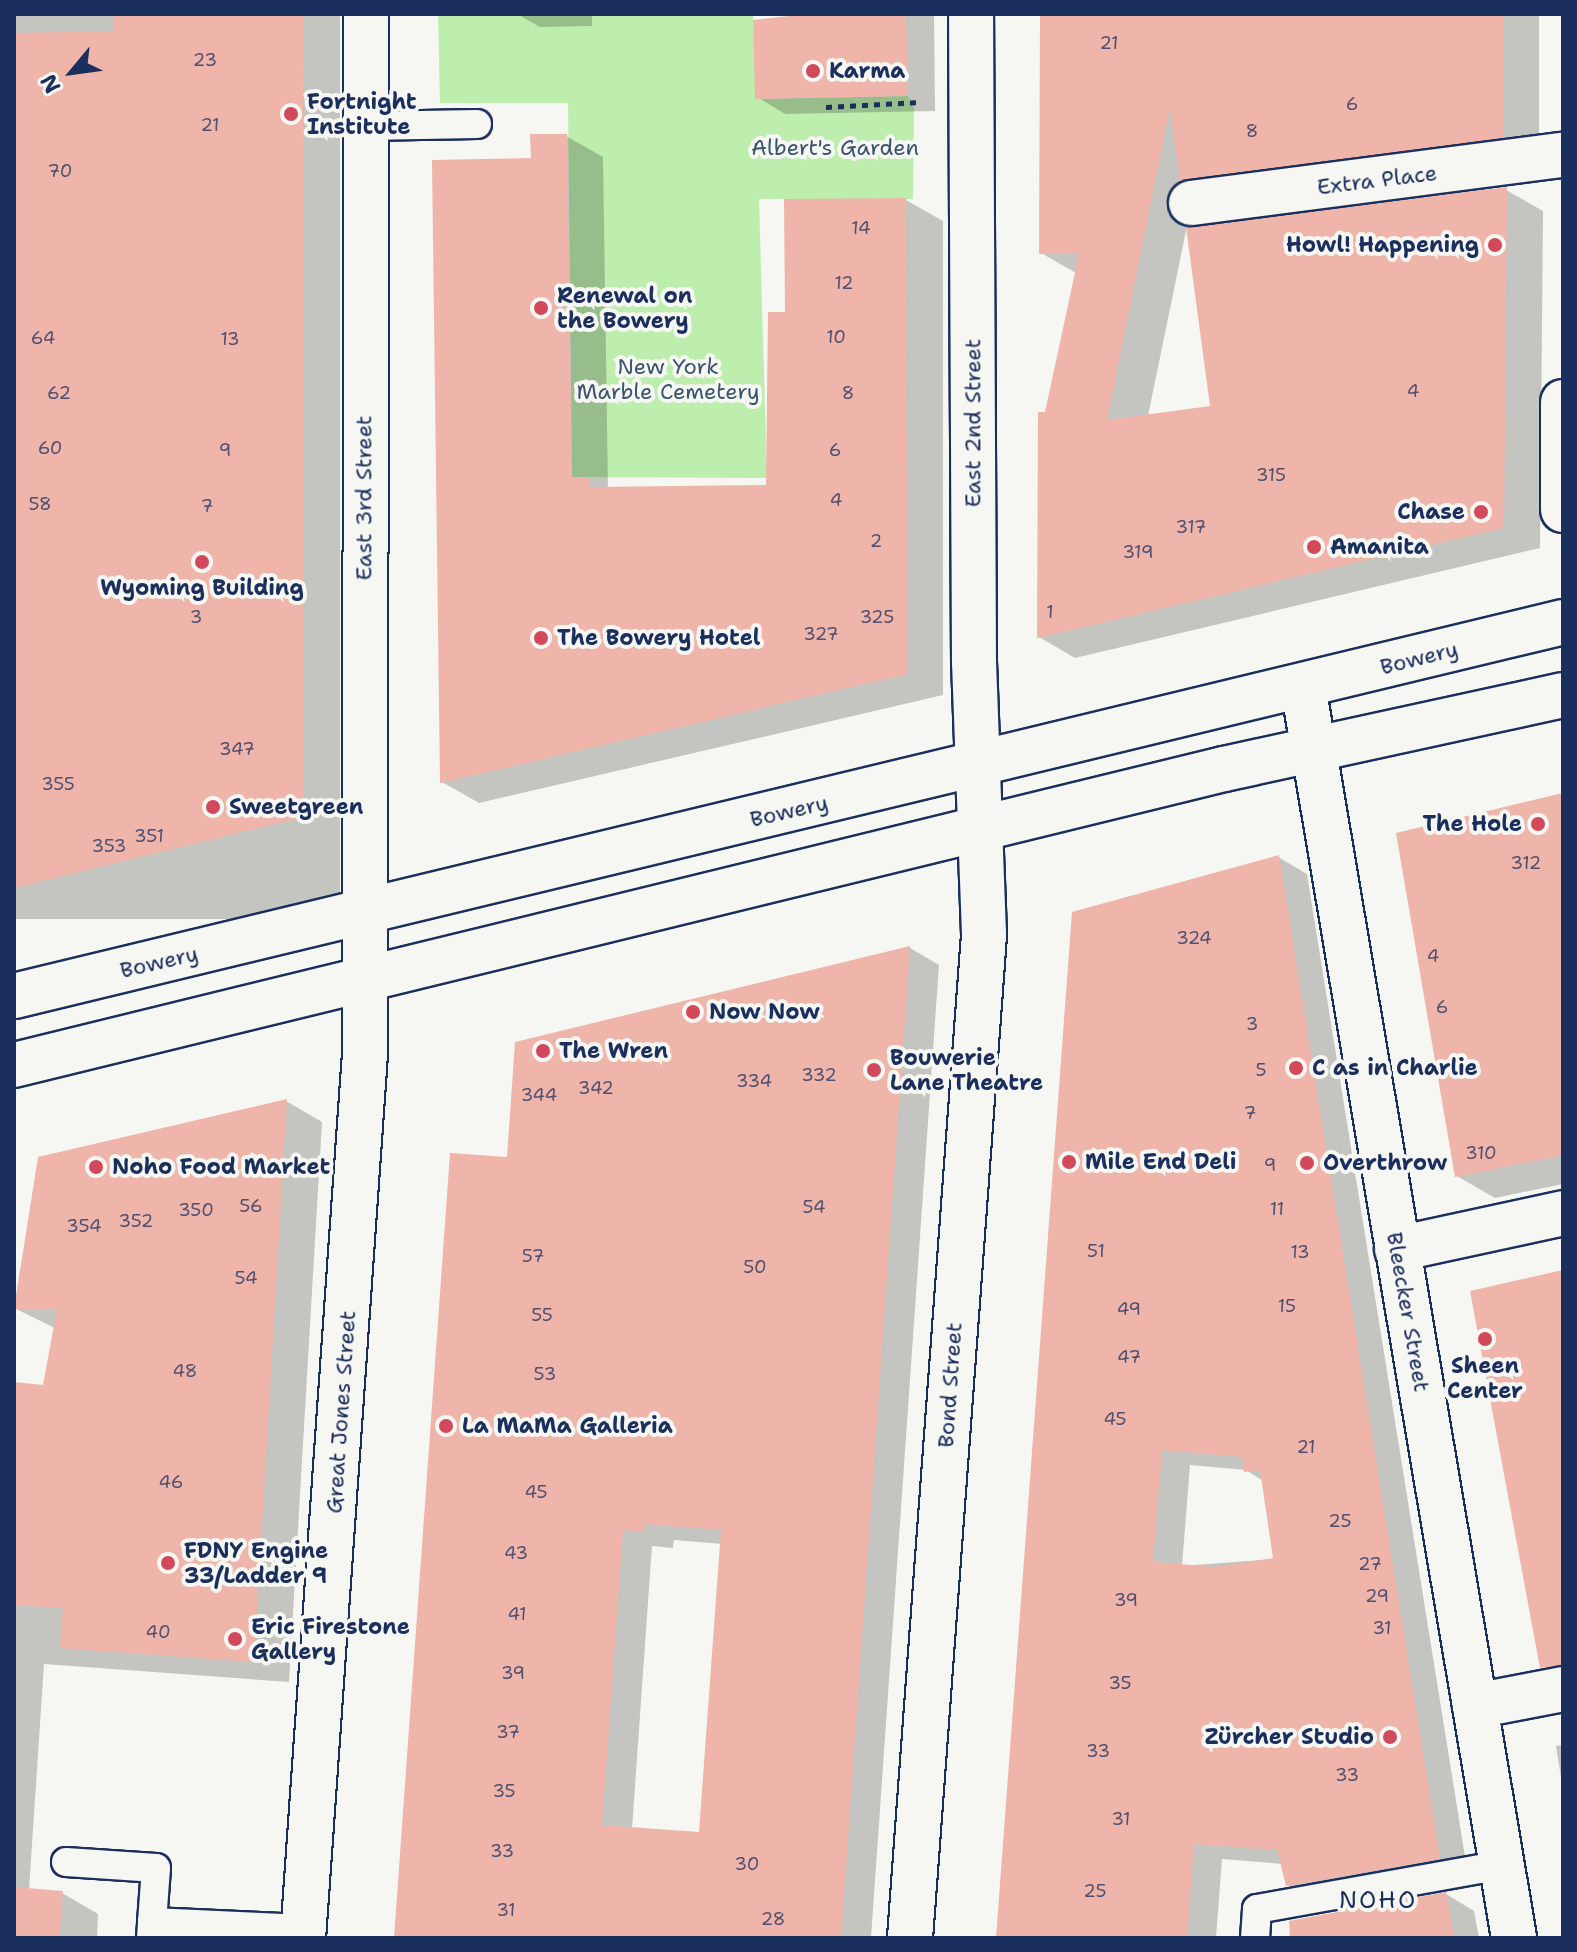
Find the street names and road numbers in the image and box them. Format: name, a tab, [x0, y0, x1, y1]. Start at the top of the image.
street label: Extra Place	[1315, 160, 1439, 200]
street label: East 2nd Street	[960, 339, 986, 507]
street label: East 3rd Street	[351, 416, 377, 580]
street label: Bowery	[1377, 636, 1461, 680]
street label: Bowery	[747, 789, 831, 833]
street label: Bowery	[117, 940, 201, 984]
street label: Bleecker Street	[1381, 1230, 1435, 1394]
street label: Great Jones Street	[321, 1310, 361, 1514]
street label: Bond Street	[932, 1321, 968, 1449]

